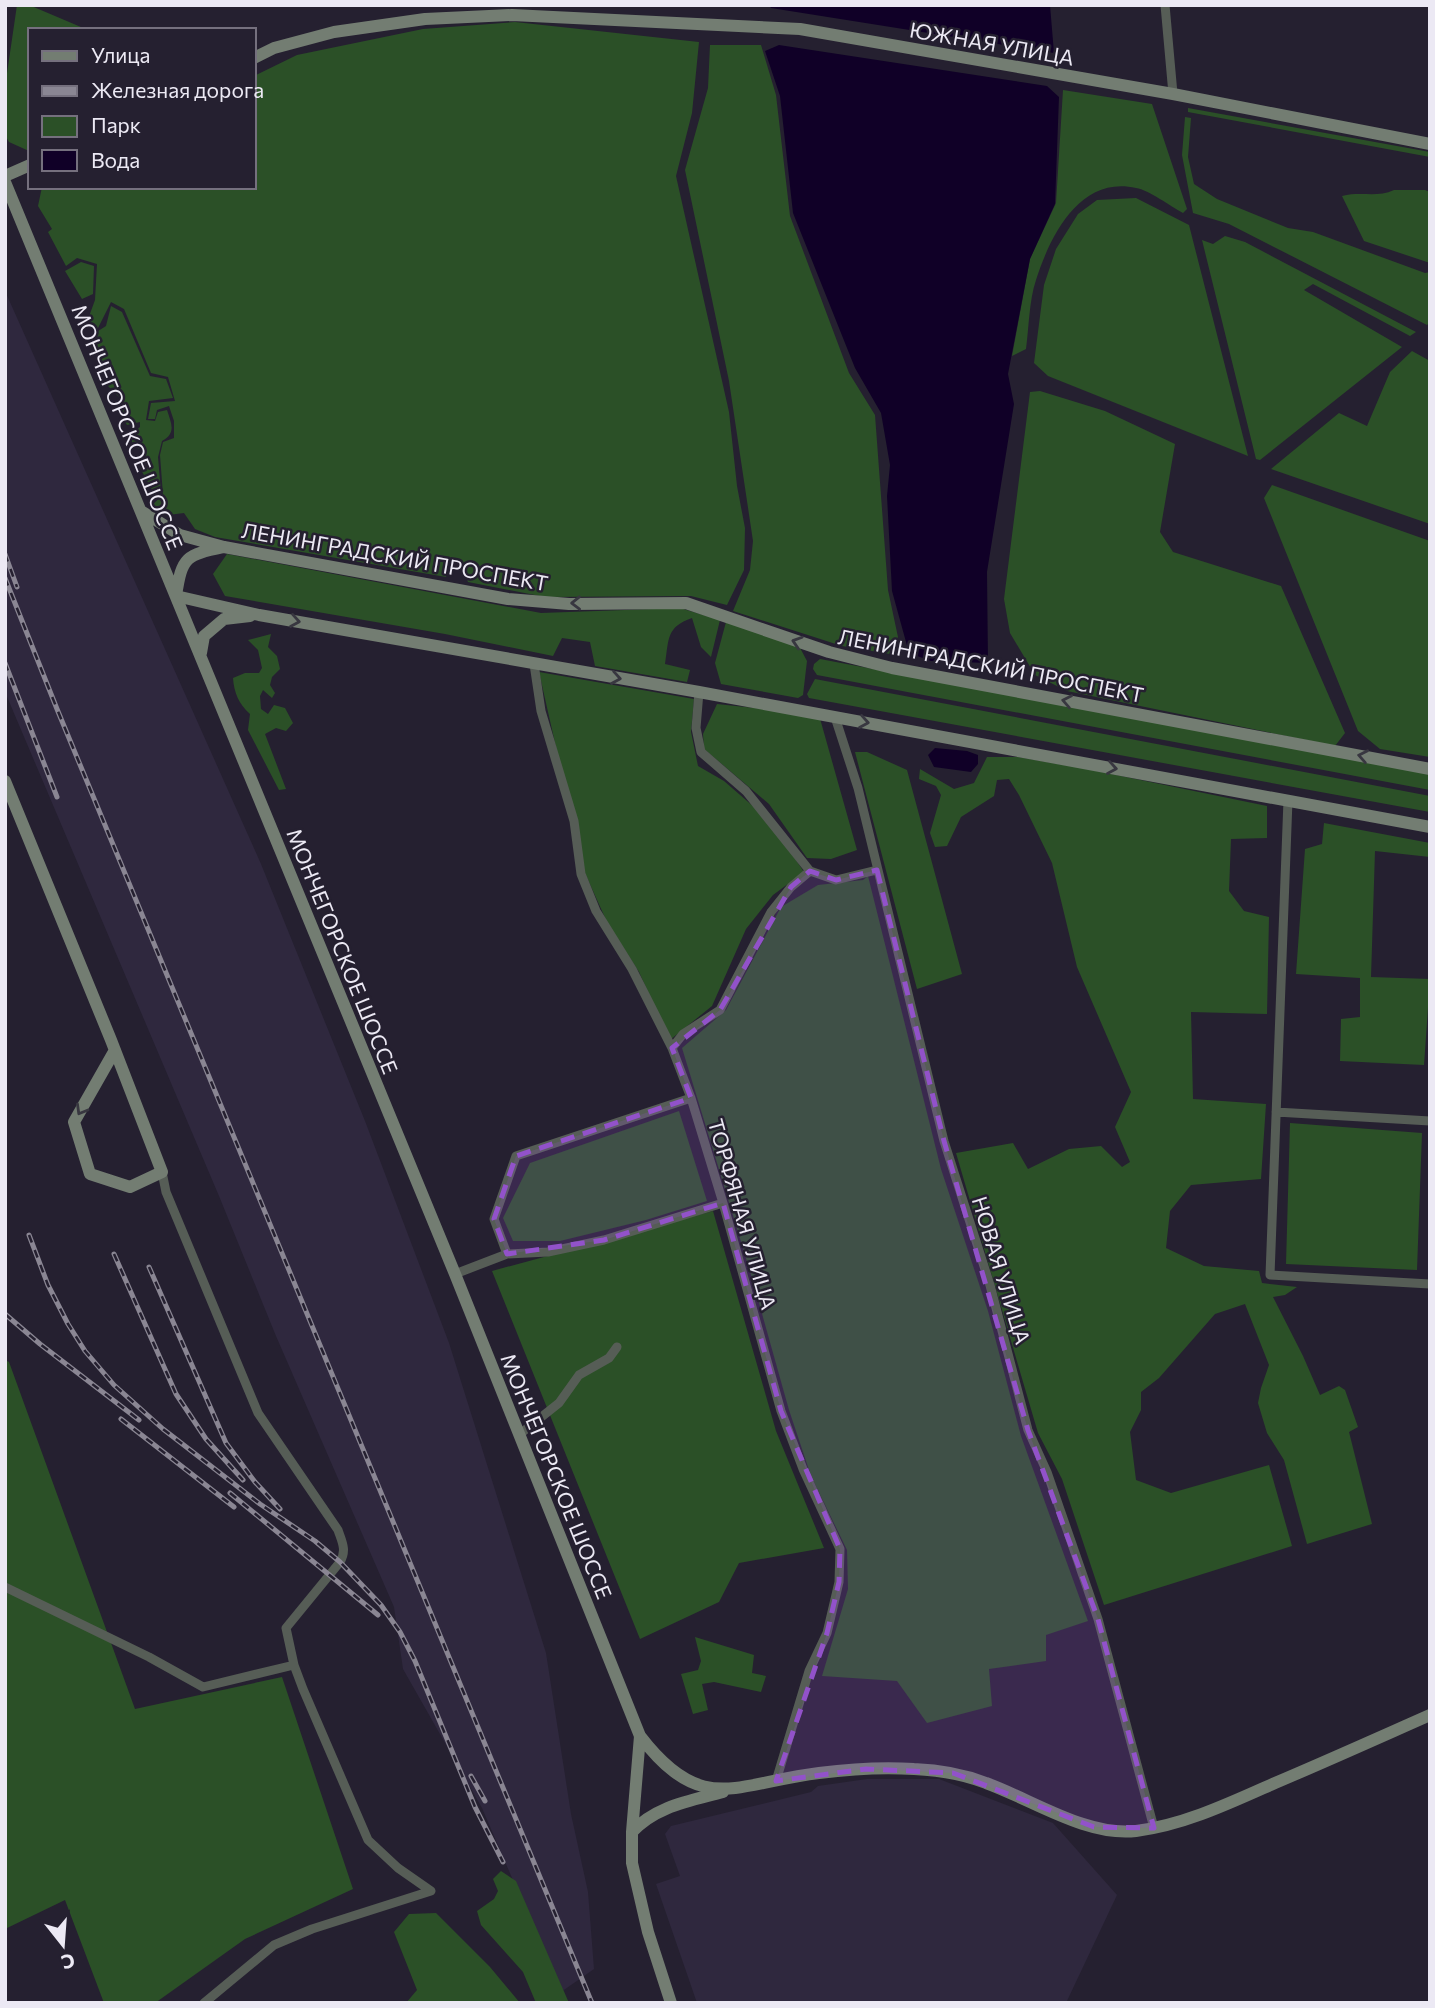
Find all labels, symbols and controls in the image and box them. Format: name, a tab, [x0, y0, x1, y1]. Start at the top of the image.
street label: ЮЖНАЯ УЛИЦА	[908, 16, 1076, 70]
legend	[28, 28, 256, 189]
text: Улица	[91, 42, 150, 67]
text: Железная дорога	[91, 77, 264, 102]
text: Парк	[91, 112, 141, 137]
text: Вода	[91, 147, 140, 172]
street label: МОНЧЕГОРСКОЕ ШОССЕ	[67, 301, 189, 553]
street label: ЛЕНИНГРАДСКИЙ ПРОСПЕКТ	[240, 517, 550, 595]
one-way arrow	[570, 596, 581, 611]
one-way arrow	[289, 613, 301, 628]
street label: ЛЕНИНГРАДСКИЙ ПРОСПЕКТ	[836, 623, 1146, 707]
one-way arrow	[791, 635, 803, 650]
one-way arrow	[610, 670, 622, 685]
one-way arrow	[1061, 694, 1073, 709]
one-way arrow	[858, 714, 870, 729]
one-way arrow	[1357, 750, 1369, 765]
one-way arrow	[1106, 760, 1118, 775]
street label: МОНЧЕГОРСКОЕ ШОССЕ	[282, 825, 404, 1077]
one-way arrow	[76, 1102, 89, 1115]
street label: ТОРФЯНАЯ УЛИЦА	[704, 1116, 782, 1312]
street label: НОВАЯ УЛИЦА	[968, 1193, 1036, 1347]
street label: МОНЧЕГОРСКОЕ ШОССЕ	[496, 1350, 618, 1602]
north arrow	[28, 1910, 98, 1980]
text: С	[59, 1949, 78, 1975]

